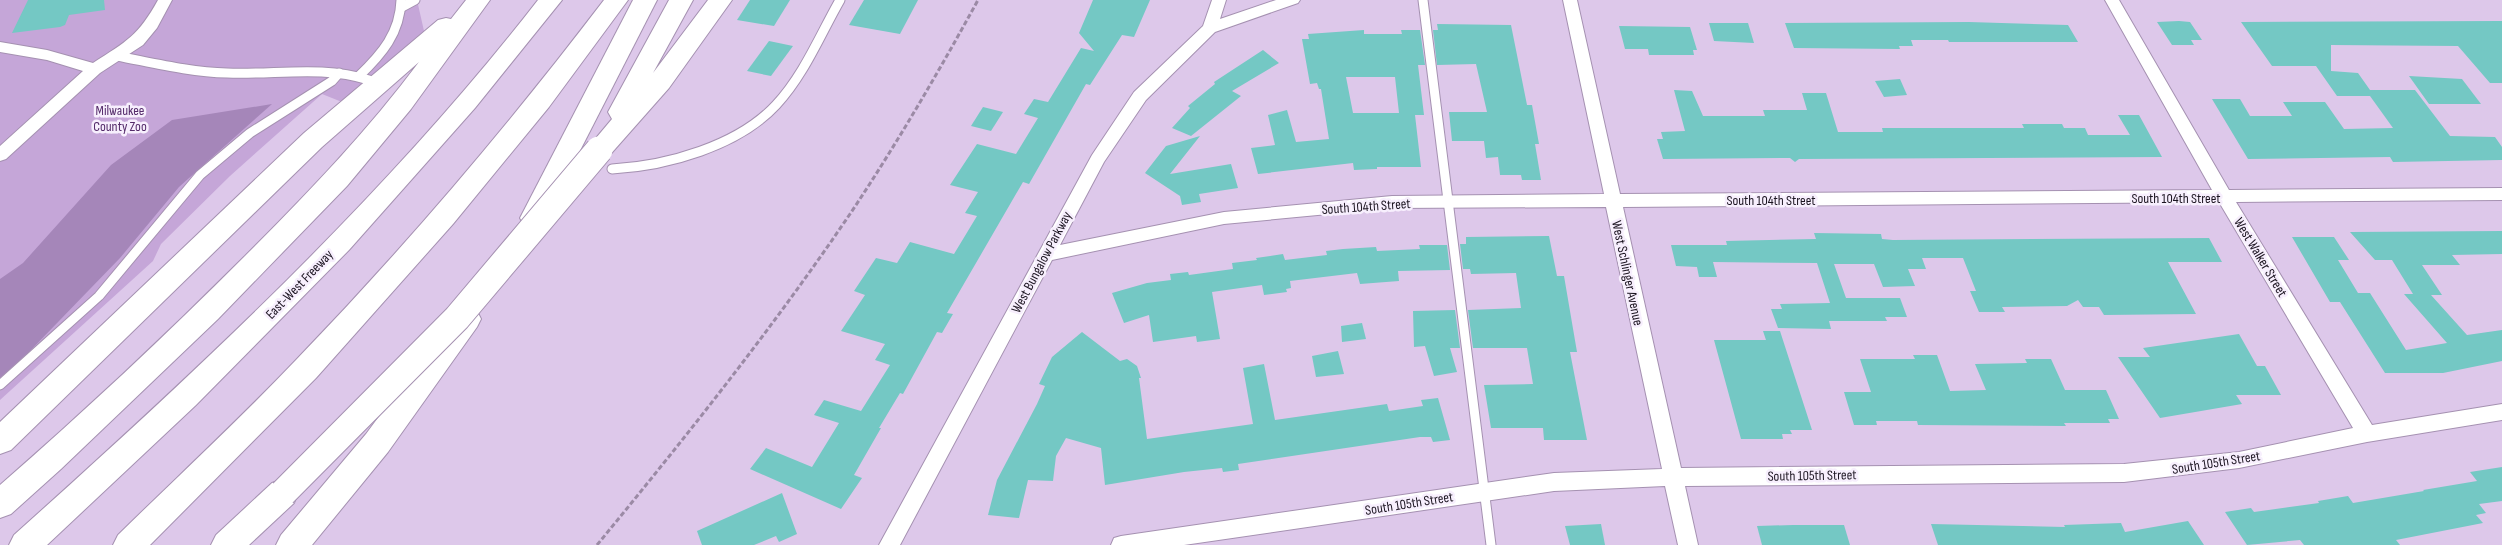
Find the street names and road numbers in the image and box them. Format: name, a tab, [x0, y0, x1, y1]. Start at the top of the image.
street label: South 104th Street	[2131, 190, 2221, 207]
street label: South 104th Street	[1726, 192, 1816, 209]
street label: South 104th Street	[1321, 195, 1411, 218]
street label: West Bungalow Parkway	[1008, 208, 1076, 316]
street label: West Walker Street	[2230, 215, 2291, 300]
street label: West Schlinger Avenue	[1608, 219, 1647, 327]
street label: East-West Freeway	[262, 246, 337, 323]
street label: South 105th Street	[2171, 447, 2261, 478]
street label: South 105th Street	[1767, 466, 1857, 485]
street label: South 105th Street	[1364, 488, 1454, 519]

